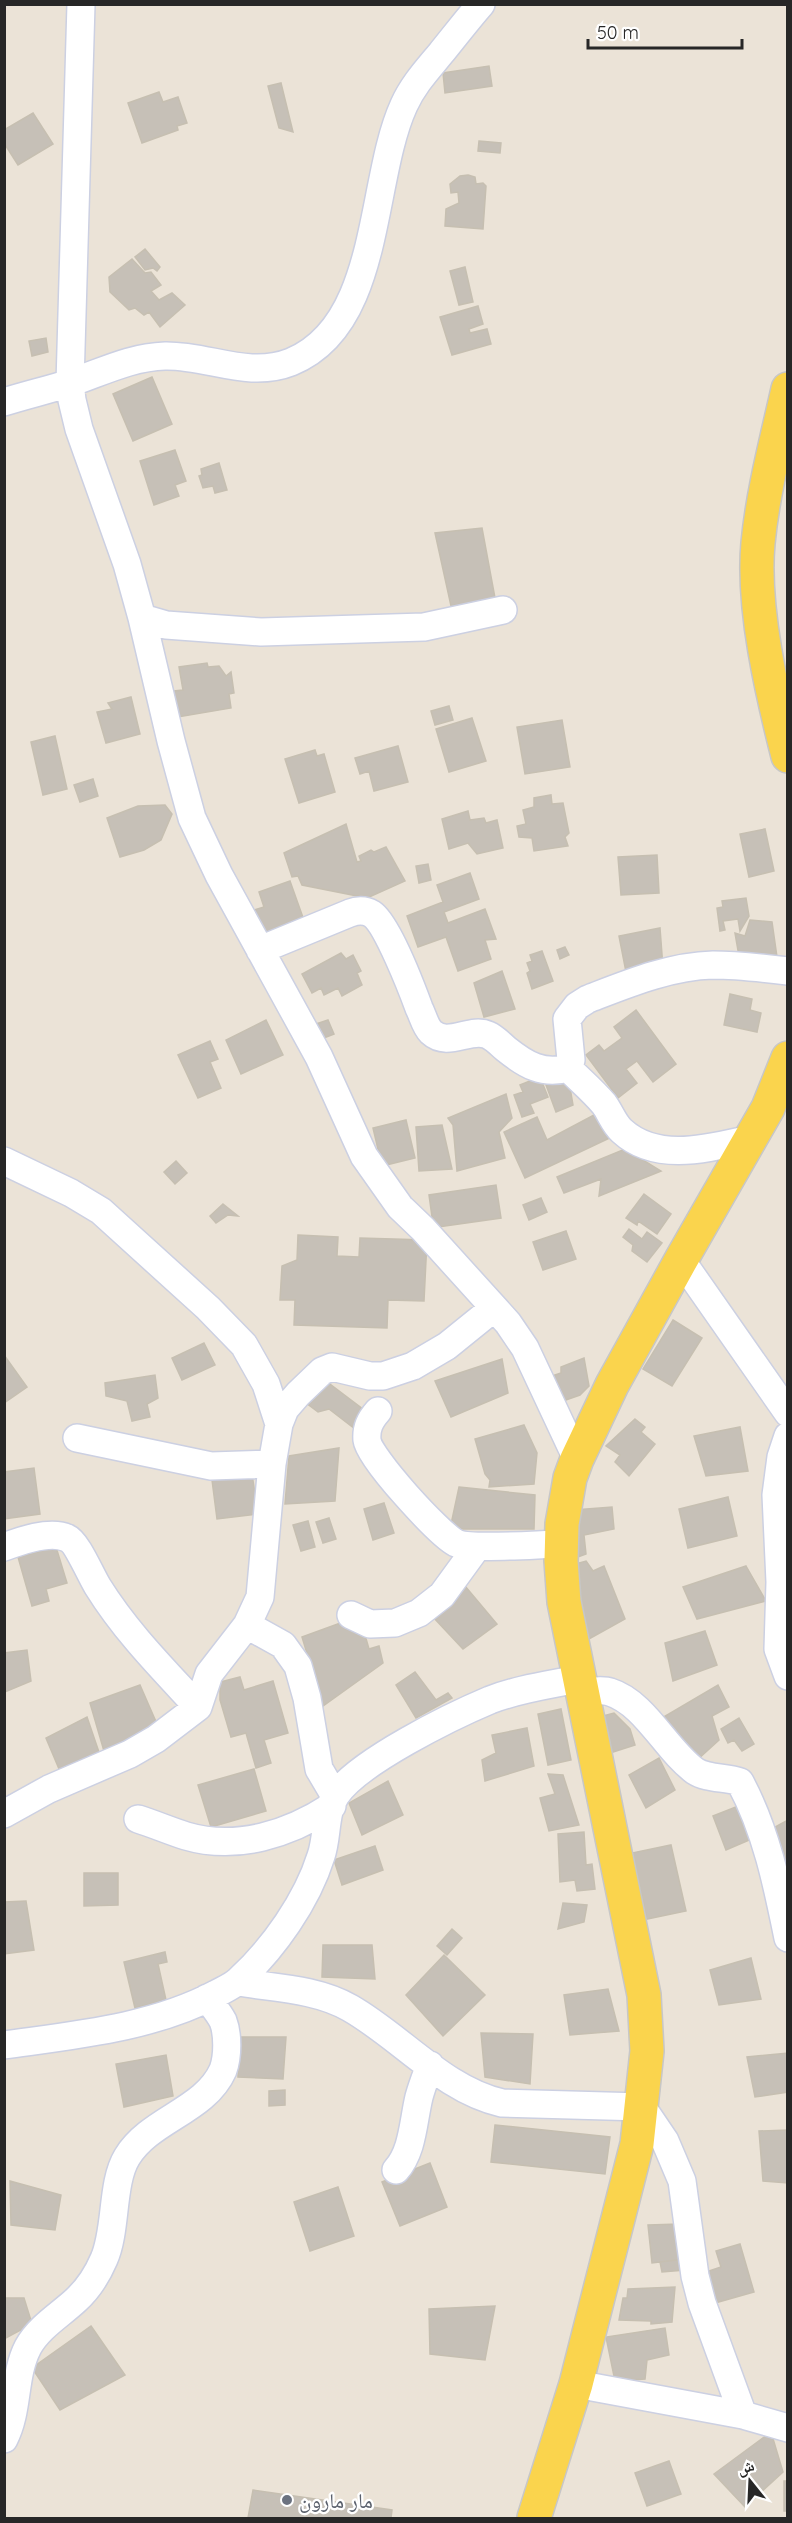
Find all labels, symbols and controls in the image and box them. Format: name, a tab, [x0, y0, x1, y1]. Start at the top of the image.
scale bar	[588, 12, 742, 50]
text: 50 m	[597, 21, 639, 44]
north arrow	[720, 2451, 780, 2511]
text: ش	[734, 2455, 757, 2479]
place label: مار مارون	[299, 2487, 373, 2513]
marker: مار مارون	[280, 2493, 294, 2507]

